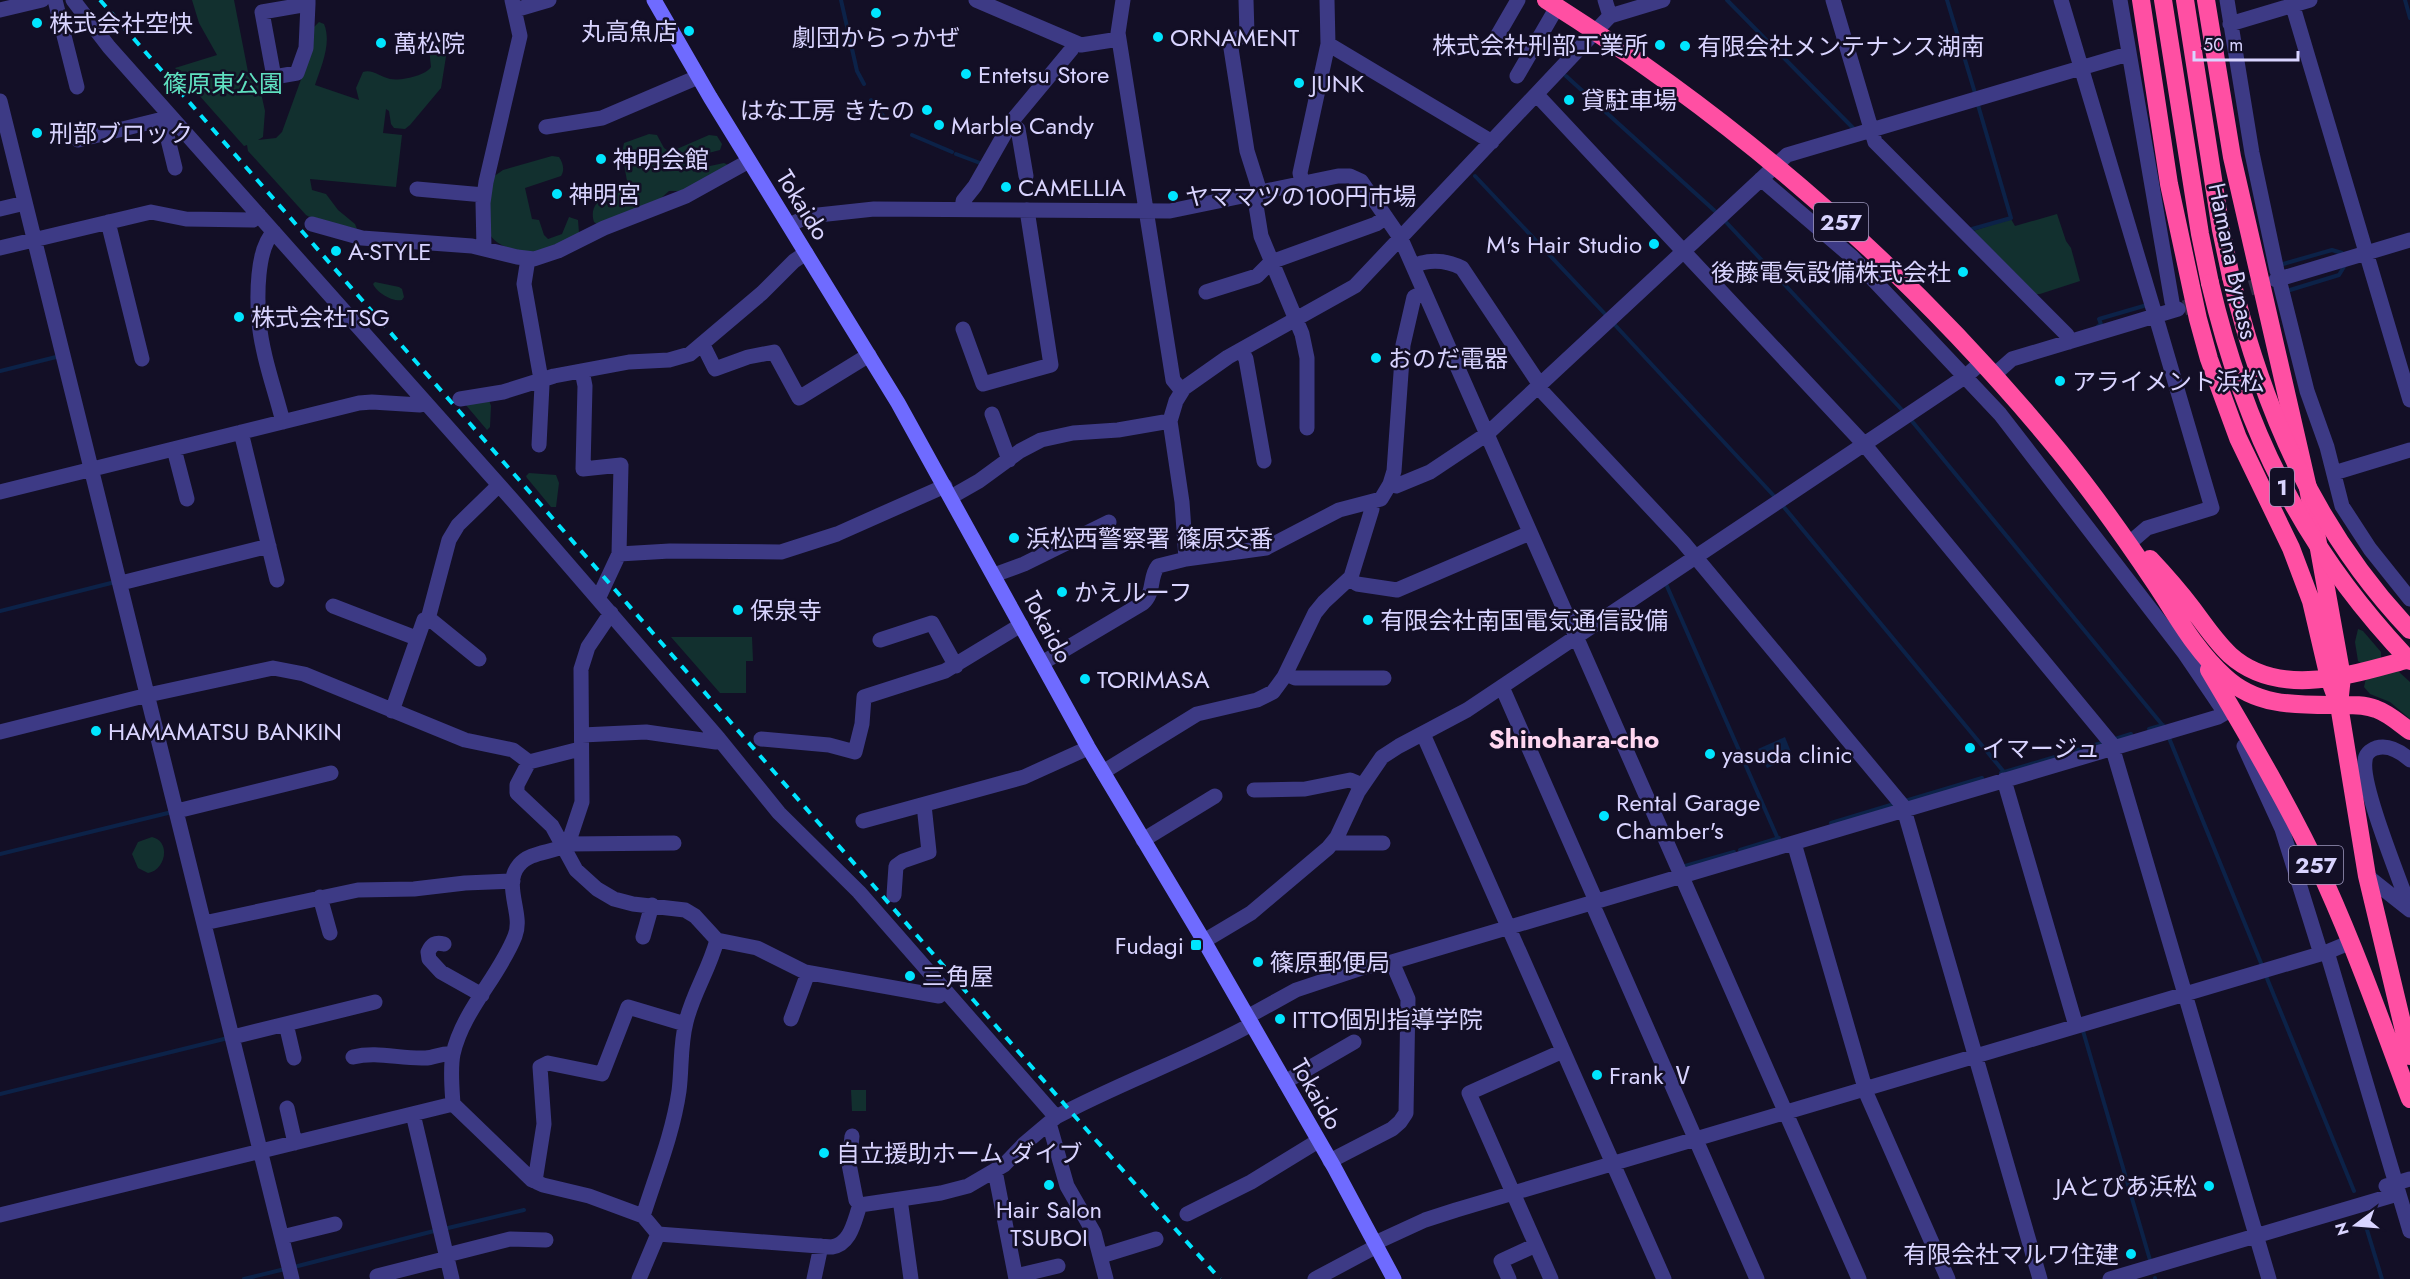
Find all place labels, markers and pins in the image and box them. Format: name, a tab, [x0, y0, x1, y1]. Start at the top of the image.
place label: 株式会社空快	[49, 6, 193, 41]
marker: 劇団からっかぜ	[869, 6, 883, 20]
place label: 丸高魚店	[581, 14, 677, 49]
marker: 株式会社空快	[30, 16, 44, 30]
place label: 劇団からっかぜ	[792, 20, 960, 55]
place label: ORNAMENT	[1170, 20, 1299, 55]
marker: 丸高魚店	[682, 24, 696, 38]
place label: 萬松院	[393, 26, 465, 61]
place label: 株式会社刑部工業所	[1432, 28, 1648, 63]
place label: 有限会社メンテナンス湖南	[1697, 29, 1985, 64]
marker: ORNAMENT	[1151, 30, 1165, 44]
marker: 萬松院	[374, 36, 388, 50]
marker: 株式会社刑部工業所	[1653, 38, 1667, 52]
marker: 有限会社メンテナンス湖南	[1678, 39, 1692, 53]
place label: Entetsu Store	[978, 57, 1109, 92]
place label: JUNK	[1308, 66, 1364, 101]
marker: Entetsu Store	[959, 67, 973, 81]
marker: JUNK	[1292, 76, 1306, 90]
place label: 貸駐車場	[1581, 83, 1677, 118]
place label: はな工房 きたの	[740, 93, 915, 128]
marker: 貸駐車場	[1562, 93, 1576, 107]
marker: はな工房 きたの	[920, 103, 934, 117]
place label: Marble Candy	[951, 108, 1094, 143]
place label: 刑部ブロック	[49, 116, 193, 151]
marker: Marble Candy	[932, 118, 946, 132]
marker: 刑部ブロック	[30, 126, 44, 140]
place label: 神明会館	[613, 142, 709, 177]
marker: 神明会館	[594, 152, 608, 166]
place label: CAMELLIA	[1018, 170, 1126, 205]
place label: 神明宮	[569, 177, 641, 212]
place label: ヤママツの100円市場	[1185, 179, 1417, 214]
marker: CAMELLIA	[999, 180, 1013, 194]
marker: 神明宮	[550, 187, 564, 201]
marker: ヤママツの100円市場	[1166, 189, 1180, 203]
place label: M's Hair Studio	[1486, 227, 1642, 262]
place label: A-STYLE	[348, 234, 431, 269]
marker: M's Hair Studio	[1647, 237, 1661, 251]
marker: A-STYLE	[329, 244, 343, 258]
place label: 後藤電気設備株式会社	[1711, 255, 1951, 290]
marker: 後藤電気設備株式会社	[1956, 265, 1970, 279]
place label: 株式会社TSG	[251, 300, 390, 335]
marker: 株式会社TSG	[232, 310, 246, 324]
place label: おのだ電器	[1388, 341, 1508, 376]
marker: おのだ電器	[1369, 351, 1383, 365]
place label: アライメント浜松	[2072, 364, 2264, 399]
marker: アライメント浜松	[2053, 374, 2067, 388]
place label: 浜松西警察署 篠原交番	[1026, 521, 1273, 556]
marker: 浜松西警察署 篠原交番	[1007, 531, 1021, 545]
place label: かえルーフ	[1074, 575, 1193, 610]
marker: かえルーフ	[1055, 585, 1069, 599]
place label: 保泉寺	[750, 593, 822, 628]
marker: 保泉寺	[731, 603, 745, 617]
place label: 有限会社南国電気通信設備	[1380, 603, 1668, 638]
marker: 有限会社南国電気通信設備	[1361, 613, 1375, 627]
place label: TORIMASA	[1097, 662, 1210, 697]
marker: TORIMASA	[1078, 672, 1092, 686]
place label: HAMAMATSU BANKIN	[108, 714, 342, 749]
marker: HAMAMATSU BANKIN	[89, 724, 103, 738]
place label: イマージュ	[1982, 731, 2100, 766]
place label: yasuda clinic	[1722, 737, 1852, 772]
marker: イマージュ	[1963, 741, 1977, 755]
marker: yasuda clinic	[1703, 747, 1717, 761]
place label: Rental Garage Chamber's	[1616, 785, 1760, 848]
marker: Rental Garage Chamber's	[1597, 809, 1611, 823]
place label: Fudagi	[1115, 928, 1184, 963]
marker: Fudagi	[1189, 938, 1203, 952]
place label: 篠原郵便局	[1270, 945, 1390, 980]
marker: 篠原郵便局	[1251, 955, 1265, 969]
place label: 三角屋	[922, 959, 994, 994]
marker: 三角屋	[903, 969, 917, 983]
place label: ITTO個別指導学院	[1292, 1002, 1483, 1037]
marker: ITTO個別指導学院	[1273, 1012, 1287, 1026]
place label: Frank Ⅴ	[1609, 1058, 1695, 1093]
marker: Frank Ⅴ	[1590, 1068, 1604, 1082]
place label: 自立援助ホーム ダイブ	[836, 1136, 1082, 1171]
marker: 自立援助ホーム ダイブ	[817, 1146, 831, 1160]
place label: JAとぴあ浜松	[2052, 1169, 2197, 1204]
marker: Hair Salon TSUBOI	[1042, 1178, 1056, 1192]
marker: JAとぴあ浜松	[2202, 1179, 2216, 1193]
place label: Hair Salon TSUBOI	[996, 1192, 1102, 1255]
place label: 有限会社マルワ住建	[1903, 1237, 2119, 1272]
marker: 有限会社マルワ住建	[2124, 1247, 2138, 1261]

